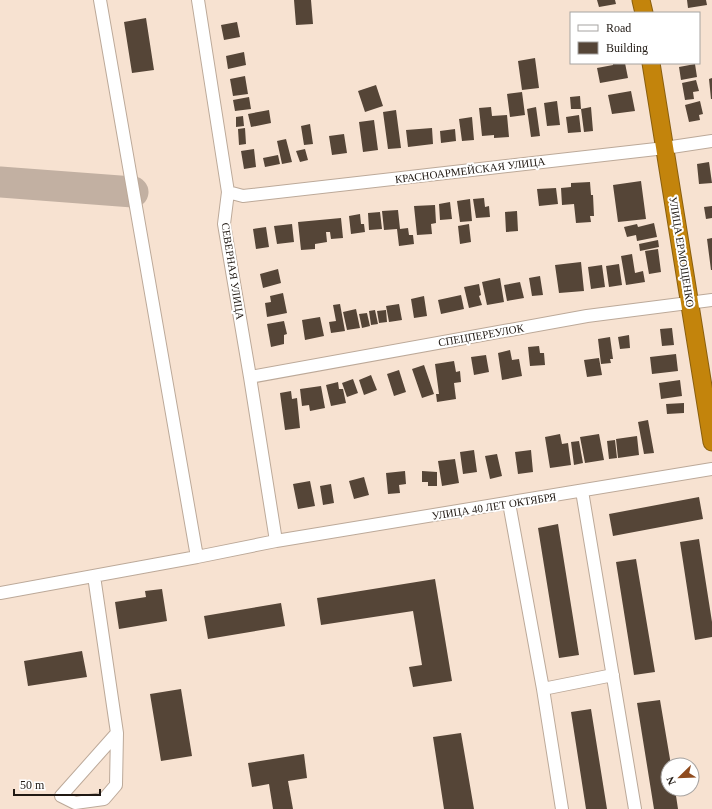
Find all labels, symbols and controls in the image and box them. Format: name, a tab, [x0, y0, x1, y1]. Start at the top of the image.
legend	[570, 12, 700, 64]
text: Road	[606, 21, 631, 35]
text: Building	[606, 41, 648, 55]
street label: КРАСНОАРМЕЙСКАЯ УЛИЦА	[394, 155, 546, 185]
street label: УЛИЦА ЕРМОЩЕНКО	[667, 196, 697, 308]
street label: СЕВЕРНАЯ УЛИЦА	[219, 222, 247, 320]
street label: СПЕЦПЕРЕУЛОК	[437, 321, 525, 348]
street label: УЛИЦА 40 ЛЕТ ОКТЯБРЯ	[431, 490, 558, 522]
north arrow	[660, 757, 700, 797]
scale bar	[14, 771, 100, 797]
text: N	[664, 775, 678, 787]
text: 50 m	[20, 778, 45, 792]

